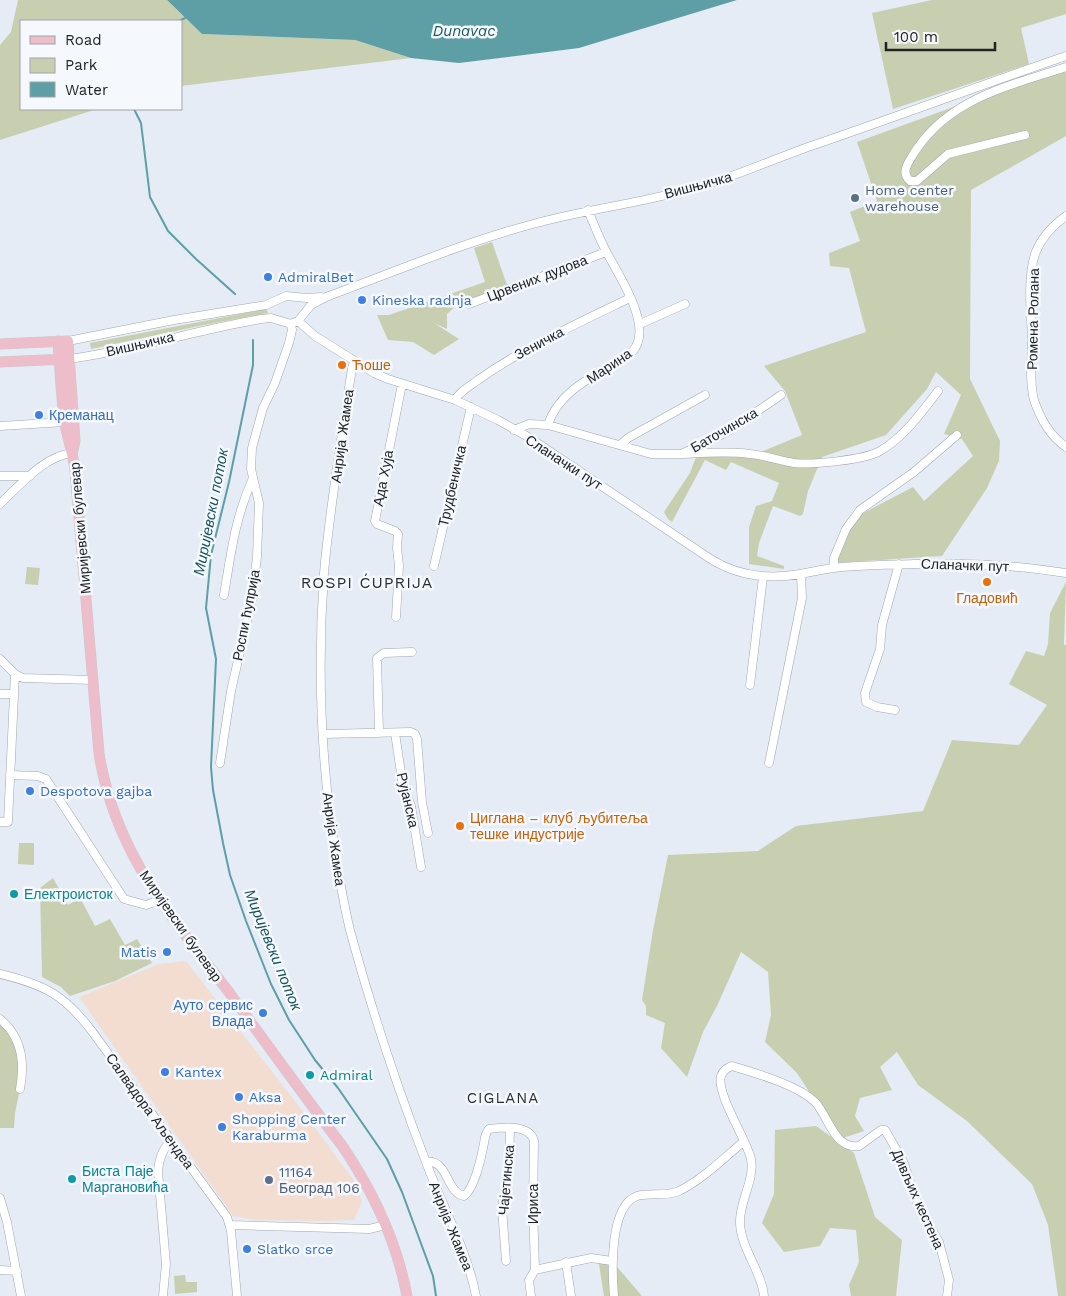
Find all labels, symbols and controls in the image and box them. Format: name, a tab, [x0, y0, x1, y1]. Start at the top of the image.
legend	[20, 20, 182, 110]
scale bar	[886, 20, 995, 52]
water label: Dunavac	[433, 22, 495, 40]
text: 100 m	[894, 28, 938, 46]
text: Road	[65, 31, 102, 49]
text: Park	[65, 56, 98, 74]
text: Water	[65, 81, 108, 99]
street label: Вишњичка	[663, 168, 734, 202]
place label: Home center warehouse	[865, 182, 954, 214]
marker: Home center warehouse	[849, 192, 861, 204]
street label: Црвених дудова	[485, 251, 590, 305]
street label: Ромена Ролана	[1024, 268, 1042, 370]
place label: AdmiralBet	[278, 269, 354, 285]
marker: AdmiralBet	[262, 271, 274, 283]
place label: Kineska radnja	[372, 292, 472, 308]
marker: Kineska radnja	[356, 294, 368, 306]
street label: Зеничка	[512, 323, 566, 363]
street label: Вишњичка	[105, 328, 176, 360]
street label: Марина	[583, 345, 635, 387]
place label: Ћоше	[352, 357, 391, 373]
marker: Ћоше	[336, 359, 348, 371]
street label: Анрија Жамеа	[328, 388, 357, 484]
street label: Баточинска	[688, 404, 760, 456]
place label: Креманац	[49, 407, 114, 423]
marker: Креманац	[33, 409, 45, 421]
street label: Сланачки пут	[523, 431, 606, 493]
street label: Трудбеничка	[435, 444, 469, 528]
water label: Миријевски поток	[190, 446, 232, 577]
street label: Ада Хуја	[370, 448, 396, 508]
street label: Миријевски булевар	[66, 461, 94, 595]
street label: Сланачки пут	[921, 555, 1010, 575]
street label: Роспи ћуприја	[229, 568, 263, 662]
district label: ROSPI ĆUPRIJA	[301, 573, 433, 592]
marker: Гладовић	[981, 576, 993, 588]
place label: Гладовић	[956, 590, 1018, 606]
street label: Рујанска	[394, 771, 422, 829]
place label: Despotova gajba	[40, 783, 152, 799]
marker: Despotova gajba	[24, 785, 36, 797]
street label: Анрија Жамеа	[320, 791, 349, 887]
place label: Циглана – клуб љубитеља тешке индустрије	[470, 810, 648, 842]
marker: Циглана – клуб љубитеља тешке индустрије	[454, 820, 466, 832]
street label: Миријевски булевар	[137, 867, 226, 985]
place label: Електроисток	[24, 886, 113, 902]
water label: Миријевски поток	[240, 887, 306, 1014]
marker: Електроисток	[8, 888, 20, 900]
place label: Matis	[121, 944, 157, 960]
marker: Matis	[161, 946, 173, 958]
place label: Ауто сервис Влада	[173, 997, 253, 1029]
marker: Ауто сервис Влада	[257, 1007, 269, 1019]
street label: Салвадора Аљендеа	[103, 1050, 197, 1172]
place label: Kantex	[175, 1064, 222, 1080]
marker: Kantex	[159, 1066, 171, 1078]
place label: Admiral	[320, 1067, 373, 1083]
marker: Admiral	[304, 1069, 316, 1081]
place label: Aksa	[249, 1089, 281, 1105]
district label: CIGLANA	[467, 1089, 539, 1107]
marker: Aksa	[233, 1091, 245, 1103]
place label: Shopping Center Karaburma	[232, 1111, 346, 1143]
marker: Shopping Center Karaburma	[216, 1121, 228, 1133]
street label: Чајетинска	[495, 1144, 517, 1216]
street label: Дивљих кестена	[889, 1147, 947, 1252]
place label: Биста Паје Маргановића	[82, 1163, 169, 1195]
place label: 11164 Београд 106	[279, 1164, 360, 1196]
marker: Биста Паје Маргановића	[66, 1173, 78, 1185]
marker: 11164 Београд 106	[263, 1174, 275, 1186]
street label: Анрија Жамеа	[426, 1179, 476, 1273]
street label: Ириса	[525, 1184, 541, 1224]
place label: Slatko srce	[257, 1241, 333, 1257]
marker: Slatko srce	[241, 1243, 253, 1255]

